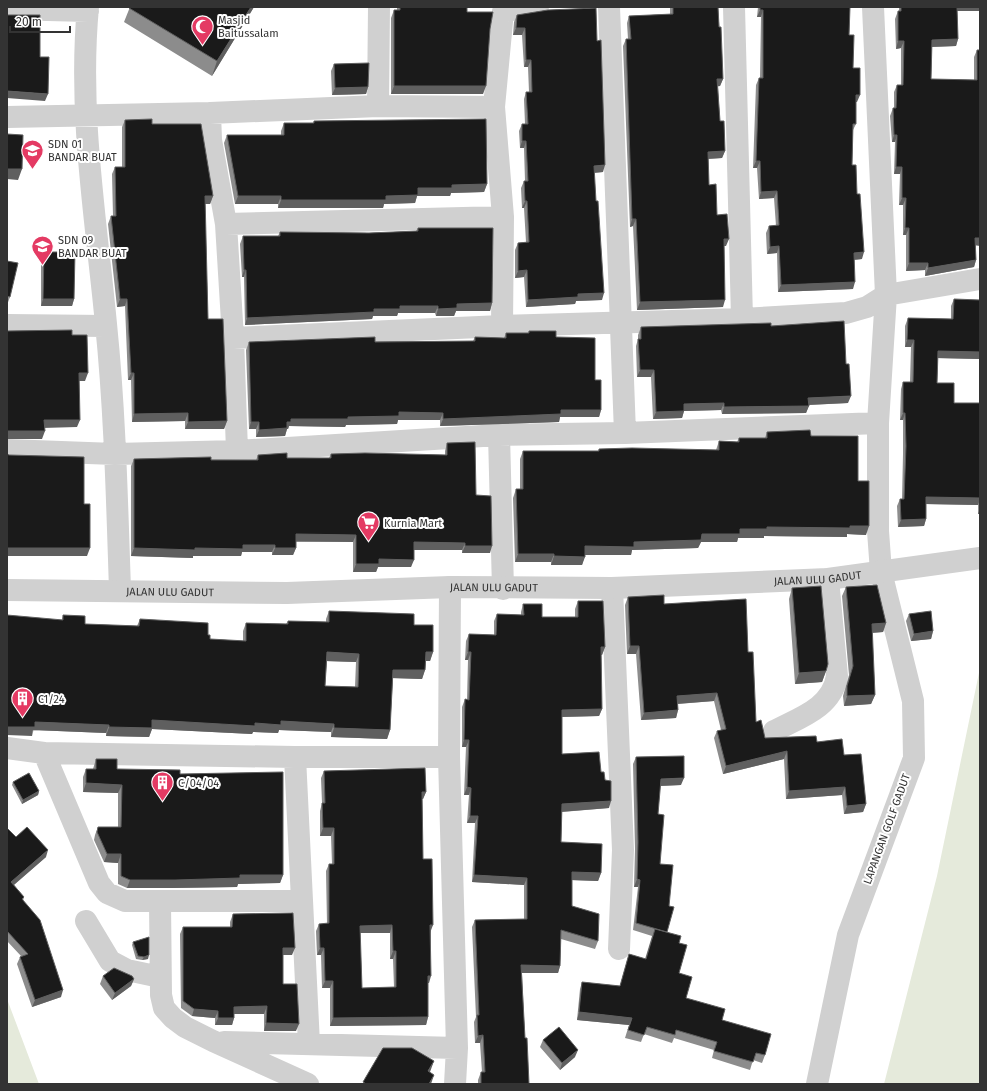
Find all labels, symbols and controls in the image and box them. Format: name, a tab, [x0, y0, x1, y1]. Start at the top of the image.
scale bar	[10, 8, 70, 34]
mosque icon: Masjid Baitussalam	[189, 13, 215, 46]
place label: Masjid Baitussalam	[218, 14, 279, 40]
text: 20 m	[16, 15, 42, 29]
school or university icon: SDN 01 BANDAR BUAT	[20, 137, 46, 170]
place label: SDN 01 BANDAR BUAT	[48, 138, 117, 164]
school or university icon: SDN 09 BANDAR BUAT	[29, 233, 55, 266]
place label: SDN 09 BANDAR BUAT	[58, 234, 127, 260]
supermarket icon: Kurnia Mart	[355, 510, 381, 543]
place label: Kurnia Mart	[384, 517, 442, 530]
street label: JALAN ULU GADUT	[773, 568, 863, 588]
street label: JALAN ULU GADUT	[450, 580, 538, 594]
street label: JALAN ULU GADUT	[126, 585, 214, 599]
building icon: C1/24	[10, 686, 36, 719]
place label: C1/24	[38, 693, 65, 706]
building icon: C/04/04	[150, 770, 176, 803]
street label: LAPANGAN GOLF GADUT	[861, 772, 913, 886]
place label: C/04/04	[178, 777, 219, 790]

